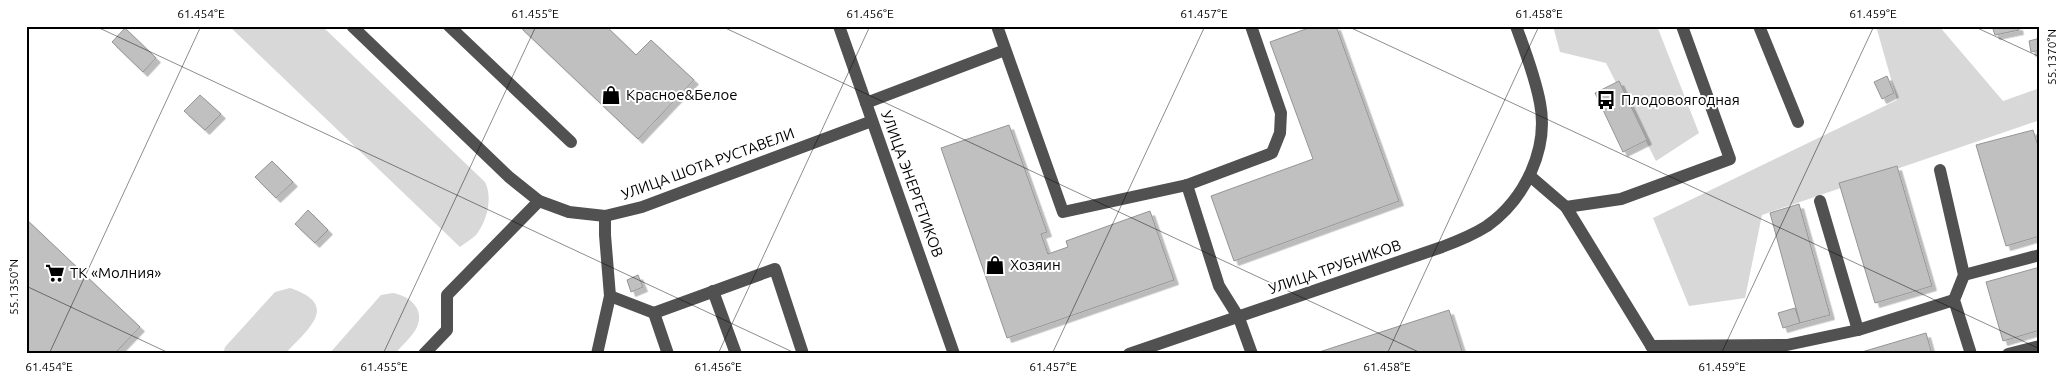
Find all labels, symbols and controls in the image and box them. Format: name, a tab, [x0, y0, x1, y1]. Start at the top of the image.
text: 61.454°E	[177, 7, 225, 20]
text: 61.455°E	[511, 7, 559, 20]
text: 61.456°E	[846, 7, 894, 20]
text: 61.457°E	[1180, 7, 1228, 20]
text: 61.458°E	[1515, 7, 1563, 20]
text: 61.459°E	[1849, 7, 1897, 20]
text: 55.1370°N	[2045, 29, 2058, 85]
shop icon: Красное&Белое	[600, 84, 622, 106]
place label: Красное&Белое	[626, 86, 738, 103]
bus stop icon: Плодовоягодная	[1595, 89, 1617, 111]
place label: Плодовоягодная	[1621, 91, 1740, 108]
street label: УЛИЦА ЭНЕРГЕТИКОВ	[878, 108, 947, 259]
street label: УЛИЦА ШОТА РУСТАВЕЛИ	[619, 124, 797, 203]
street label: УЛИЦА ТРУБНИКОВ	[1266, 236, 1403, 297]
shop icon: Хозяин	[984, 254, 1006, 276]
place label: Хозяин	[1010, 256, 1061, 273]
text: 55.1350°N	[7, 259, 20, 315]
supermarket icon: ТК «Молния»	[44, 262, 66, 284]
place label: ТК «Молния»	[70, 264, 161, 281]
text: 61.454°E	[25, 360, 73, 373]
text: 61.455°E	[360, 360, 408, 373]
text: 61.456°E	[694, 360, 742, 373]
text: 61.457°E	[1029, 360, 1077, 373]
text: 61.458°E	[1363, 360, 1411, 373]
text: 61.459°E	[1698, 360, 1746, 373]

